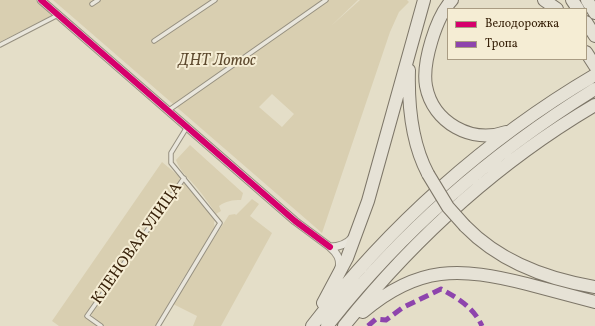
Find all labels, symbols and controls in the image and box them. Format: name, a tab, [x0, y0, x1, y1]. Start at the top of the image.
legend	[447, 8, 587, 60]
text: Велодорожка	[485, 16, 559, 32]
text: Тропа	[485, 36, 518, 52]
park label: ДНТ Лотос	[178, 52, 256, 72]
street label: КЛЕНОВАЯ УЛИЦА	[89, 179, 187, 309]

